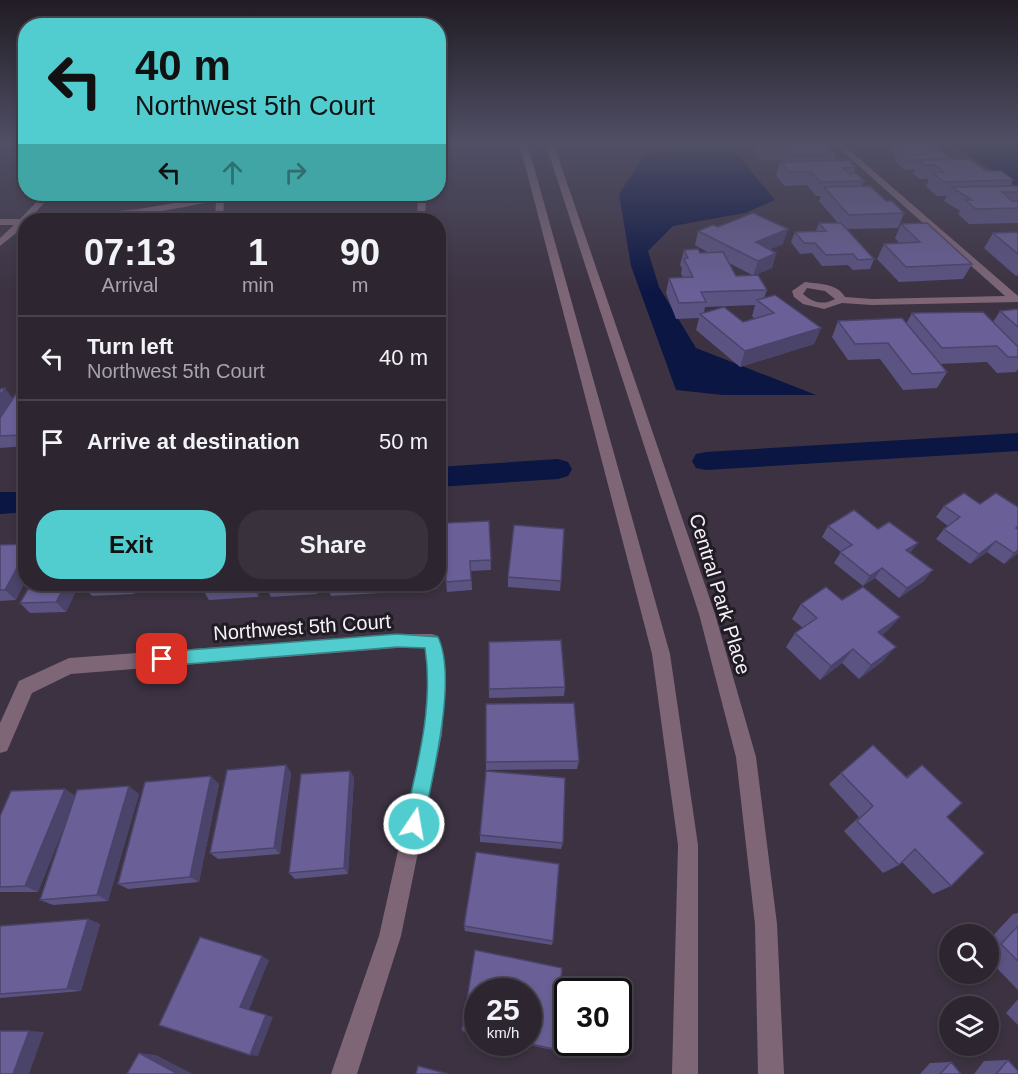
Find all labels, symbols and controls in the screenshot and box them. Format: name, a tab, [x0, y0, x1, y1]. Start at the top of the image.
icon: left	[36, 42, 114, 120]
text: 40 m	[135, 42, 231, 89]
text: Northwest 5th Court	[135, 91, 375, 121]
icon: left	[153, 156, 186, 189]
icon: ahead	[216, 156, 249, 189]
icon: right	[279, 156, 312, 189]
text: 07:13	[84, 232, 176, 273]
text: 1	[248, 232, 268, 273]
text: 90	[340, 232, 380, 273]
text: Arrival	[102, 274, 158, 296]
text: min	[242, 274, 274, 296]
text: m	[352, 274, 368, 296]
text: Turn left	[87, 334, 173, 359]
icon: left	[36, 342, 69, 375]
text: 40 m	[379, 345, 428, 370]
text: Northwest 5th Court	[87, 360, 265, 382]
icon: arrive	[36, 426, 69, 459]
text: Arrive at destination	[87, 429, 300, 454]
text: 50 m	[379, 429, 428, 454]
button: Exit	[36, 510, 226, 579]
button: Share	[238, 510, 428, 579]
street label: Central Park Place	[685, 511, 755, 677]
street label: Northwest 5th Court	[213, 610, 392, 644]
pin	[136, 633, 187, 684]
icon: arrive	[145, 642, 178, 675]
position arrow	[382, 792, 446, 856]
map controls	[939, 924, 999, 1056]
button: search	[939, 924, 999, 984]
speed limit sign: 30	[554, 978, 632, 1056]
text: 25	[486, 993, 520, 1026]
button: layers	[939, 996, 999, 1056]
text: km/h	[487, 1024, 519, 1041]

